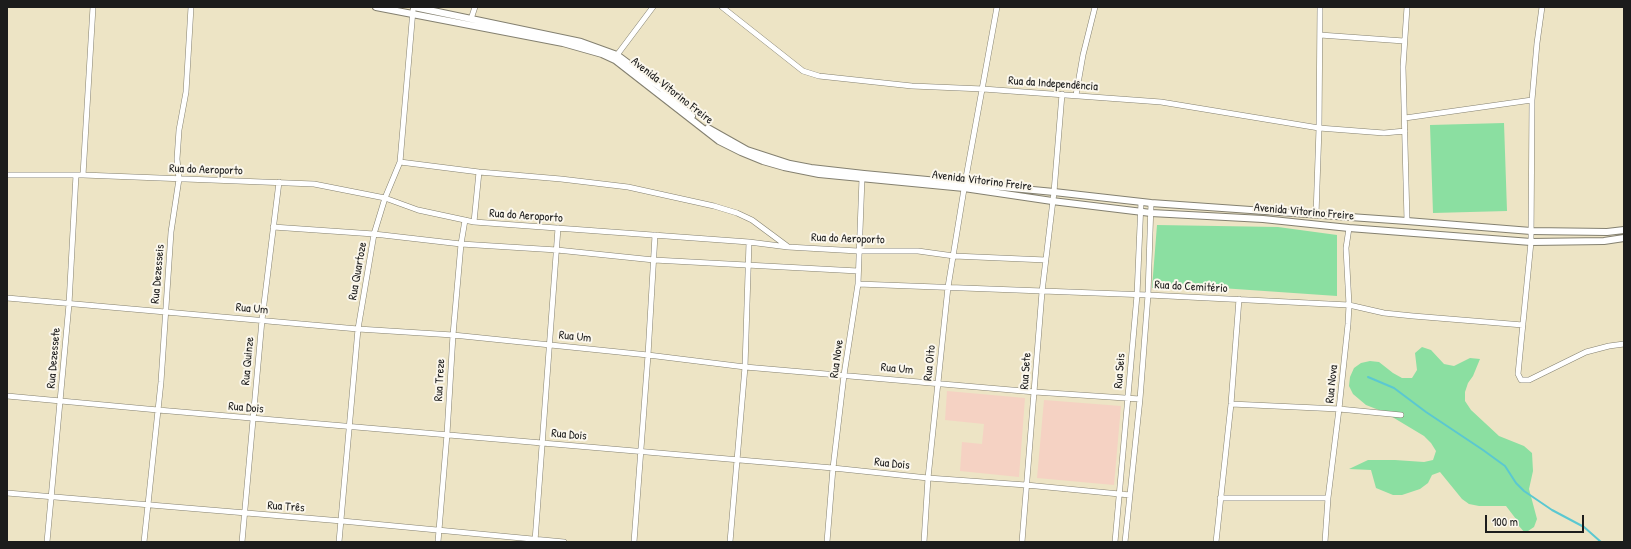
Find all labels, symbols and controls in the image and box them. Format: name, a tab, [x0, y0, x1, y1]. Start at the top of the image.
street label: Avenida Vitorino Freire	[628, 54, 716, 128]
street label: Rua da Independência	[1008, 74, 1098, 94]
street label: Rua do Aeroporto	[169, 162, 243, 178]
street label: Avenida Vitorino Freire	[931, 168, 1033, 194]
street label: Avenida Vitorino Freire	[1253, 200, 1355, 224]
street label: Rua do Aeroporto	[489, 206, 563, 226]
street label: Rua do Aeroporto	[811, 231, 885, 247]
street label: Rua Quartoze	[346, 241, 370, 301]
street label: Rua Dezesseis	[148, 244, 168, 304]
street label: Rua do Cemitério	[1154, 278, 1228, 296]
street label: Rua Um	[235, 300, 269, 318]
street label: Rua Dezessete	[44, 327, 64, 389]
street label: Rua Um	[558, 328, 592, 346]
street label: Rua Quinze	[239, 336, 257, 386]
street label: Rua Nove	[827, 339, 847, 379]
street label: Rua Oito	[921, 344, 939, 382]
street label: Rua Sete	[1018, 352, 1034, 390]
street label: Rua Seis	[1111, 353, 1129, 389]
street label: Rua Treze	[432, 358, 448, 402]
street label: Rua Um	[880, 360, 914, 378]
street label: Rua Nova	[1323, 364, 1341, 404]
street label: Rua Dois	[228, 399, 264, 417]
street label: Rua Dois	[551, 426, 587, 444]
street label: Rua Dois	[874, 455, 910, 473]
street label: Rua Três	[267, 499, 305, 515]
scale bar	[1487, 507, 1586, 533]
text: 100 m	[1492, 513, 1518, 530]

